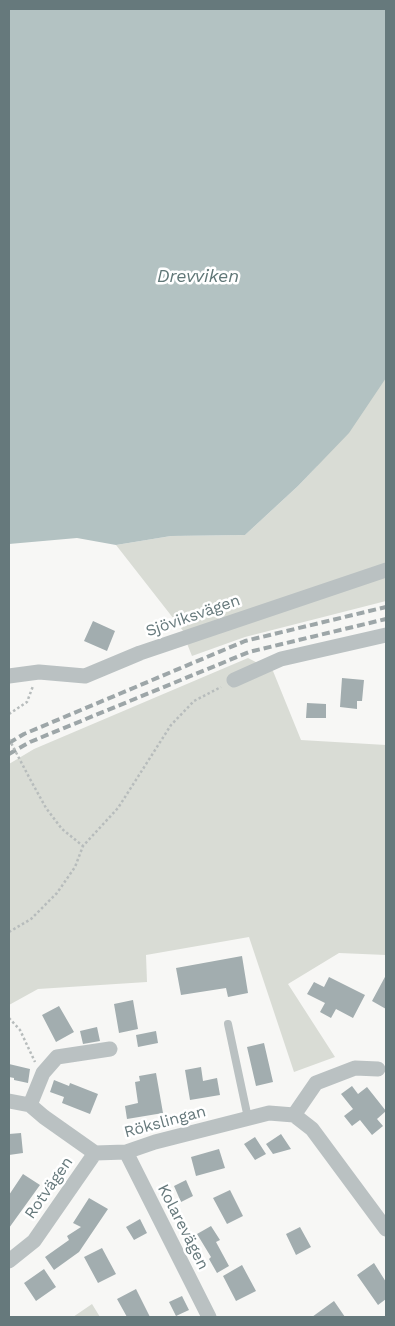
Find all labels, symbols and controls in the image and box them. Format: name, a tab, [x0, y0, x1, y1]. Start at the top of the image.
water label: Drevviken	[157, 266, 239, 288]
street label: Sjöviksvägen	[143, 591, 243, 641]
street label: Rökslingan	[122, 1102, 208, 1142]
street label: Rotvägen	[21, 1153, 77, 1223]
street label: Kolarevägen	[153, 1181, 213, 1273]

